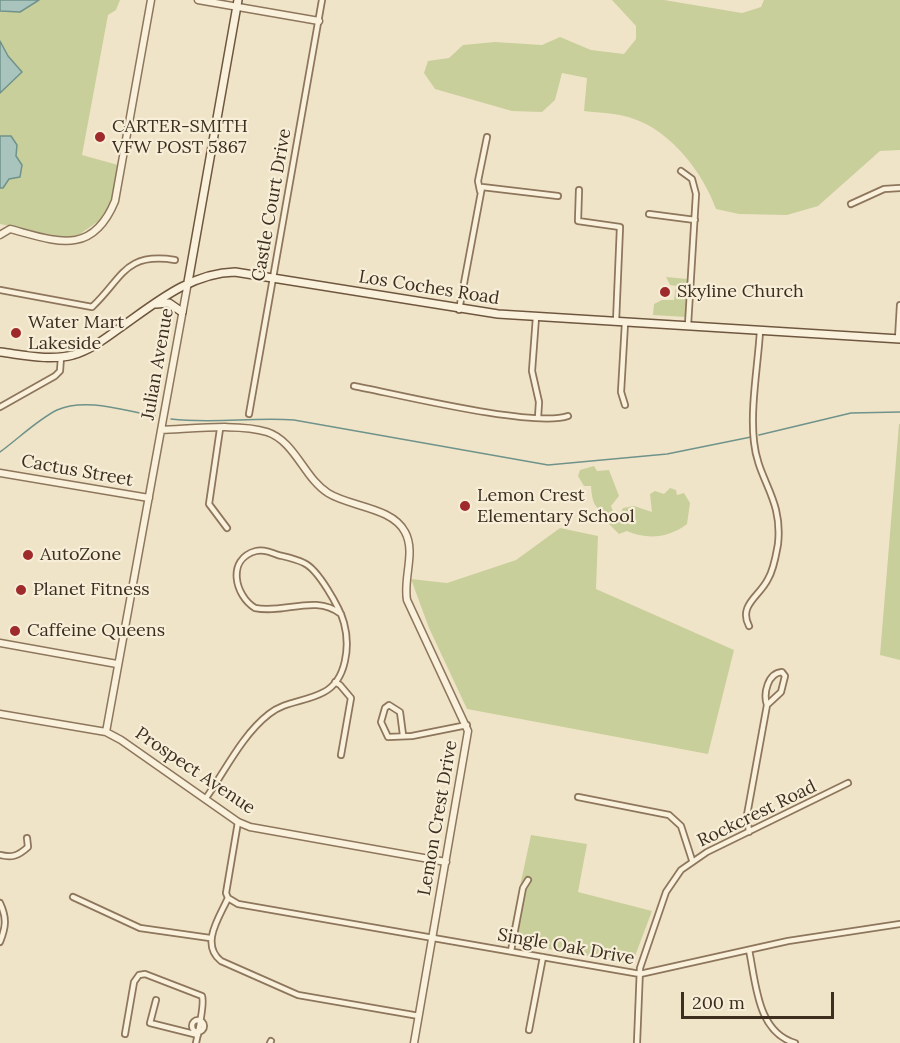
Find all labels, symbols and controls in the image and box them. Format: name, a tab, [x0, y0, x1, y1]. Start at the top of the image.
place label: CARTER-SMITH VFW POST 5867	[112, 116, 248, 158]
street label: Castle Court Drive	[248, 127, 296, 283]
marker: CARTER-SMITH VFW POST 5867	[93, 130, 107, 144]
street label: Los Coches Road	[357, 266, 501, 310]
place label: Skyline Church	[677, 281, 804, 303]
marker: Skyline Church	[658, 285, 672, 299]
street label: Julian Avenue	[138, 306, 178, 422]
place label: Water Mart Lakeside	[28, 312, 124, 354]
marker: Water Mart Lakeside	[9, 326, 23, 340]
street label: Cactus Street	[19, 451, 135, 491]
place label: Lemon Crest Elementary School	[477, 485, 635, 528]
marker: Lemon Crest Elementary School	[458, 499, 472, 513]
place label: AutoZone	[40, 544, 121, 566]
marker: AutoZone	[21, 548, 35, 562]
place label: Planet Fitness	[33, 579, 150, 601]
marker: Planet Fitness	[14, 583, 28, 597]
place label: Caffeine Queens	[27, 620, 165, 642]
marker: Caffeine Queens	[8, 624, 22, 638]
street label: Prospect Avenue	[131, 723, 259, 819]
street label: Lemon Crest Drive	[414, 739, 462, 897]
street label: Rockcrest Road	[694, 776, 820, 852]
street label: Single Oak Drive	[496, 924, 636, 970]
scale bar	[684, 980, 837, 1018]
text: 200 m	[692, 991, 745, 1014]

